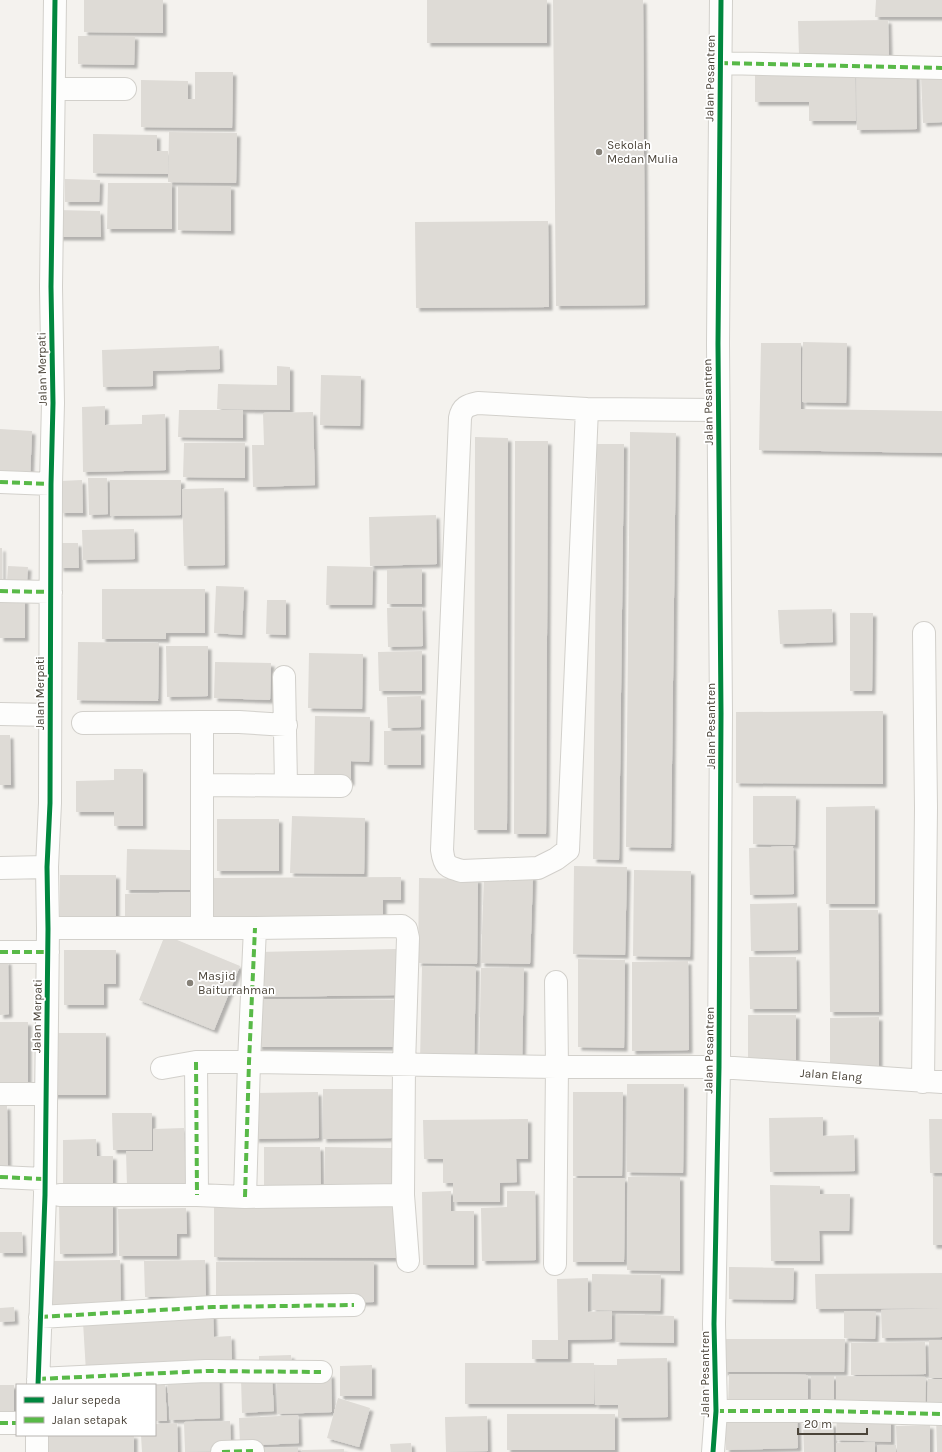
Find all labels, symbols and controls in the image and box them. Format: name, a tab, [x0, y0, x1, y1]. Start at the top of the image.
street label: Jalan Pesantren	[702, 35, 718, 121]
place label: Sekolah Medan Mulia	[607, 138, 678, 166]
marker: Sekolah Medan Mulia	[594, 147, 604, 157]
street label: Jalan Merpati	[34, 332, 50, 406]
street label: Jalan Pesantren	[700, 359, 716, 445]
street label: Jalan Merpati	[33, 656, 47, 730]
street label: Jalan Pesantren	[704, 683, 718, 769]
place label: Masjid Baiturrahman	[198, 969, 275, 997]
marker: Masjid Baiturrahman	[185, 978, 195, 988]
street label: Jalan Merpati	[29, 979, 45, 1053]
street label: Jalan Pesantren	[701, 1007, 717, 1093]
street label: Jalan Elang	[799, 1066, 863, 1084]
street label: Jalan Pesantren	[698, 1331, 712, 1417]
legend	[16, 1384, 156, 1436]
text: Jalur sepeda	[52, 1393, 121, 1407]
scale bar	[798, 1410, 867, 1436]
text: Jalan setapak	[52, 1413, 128, 1427]
text: 20 m	[804, 1417, 832, 1431]

